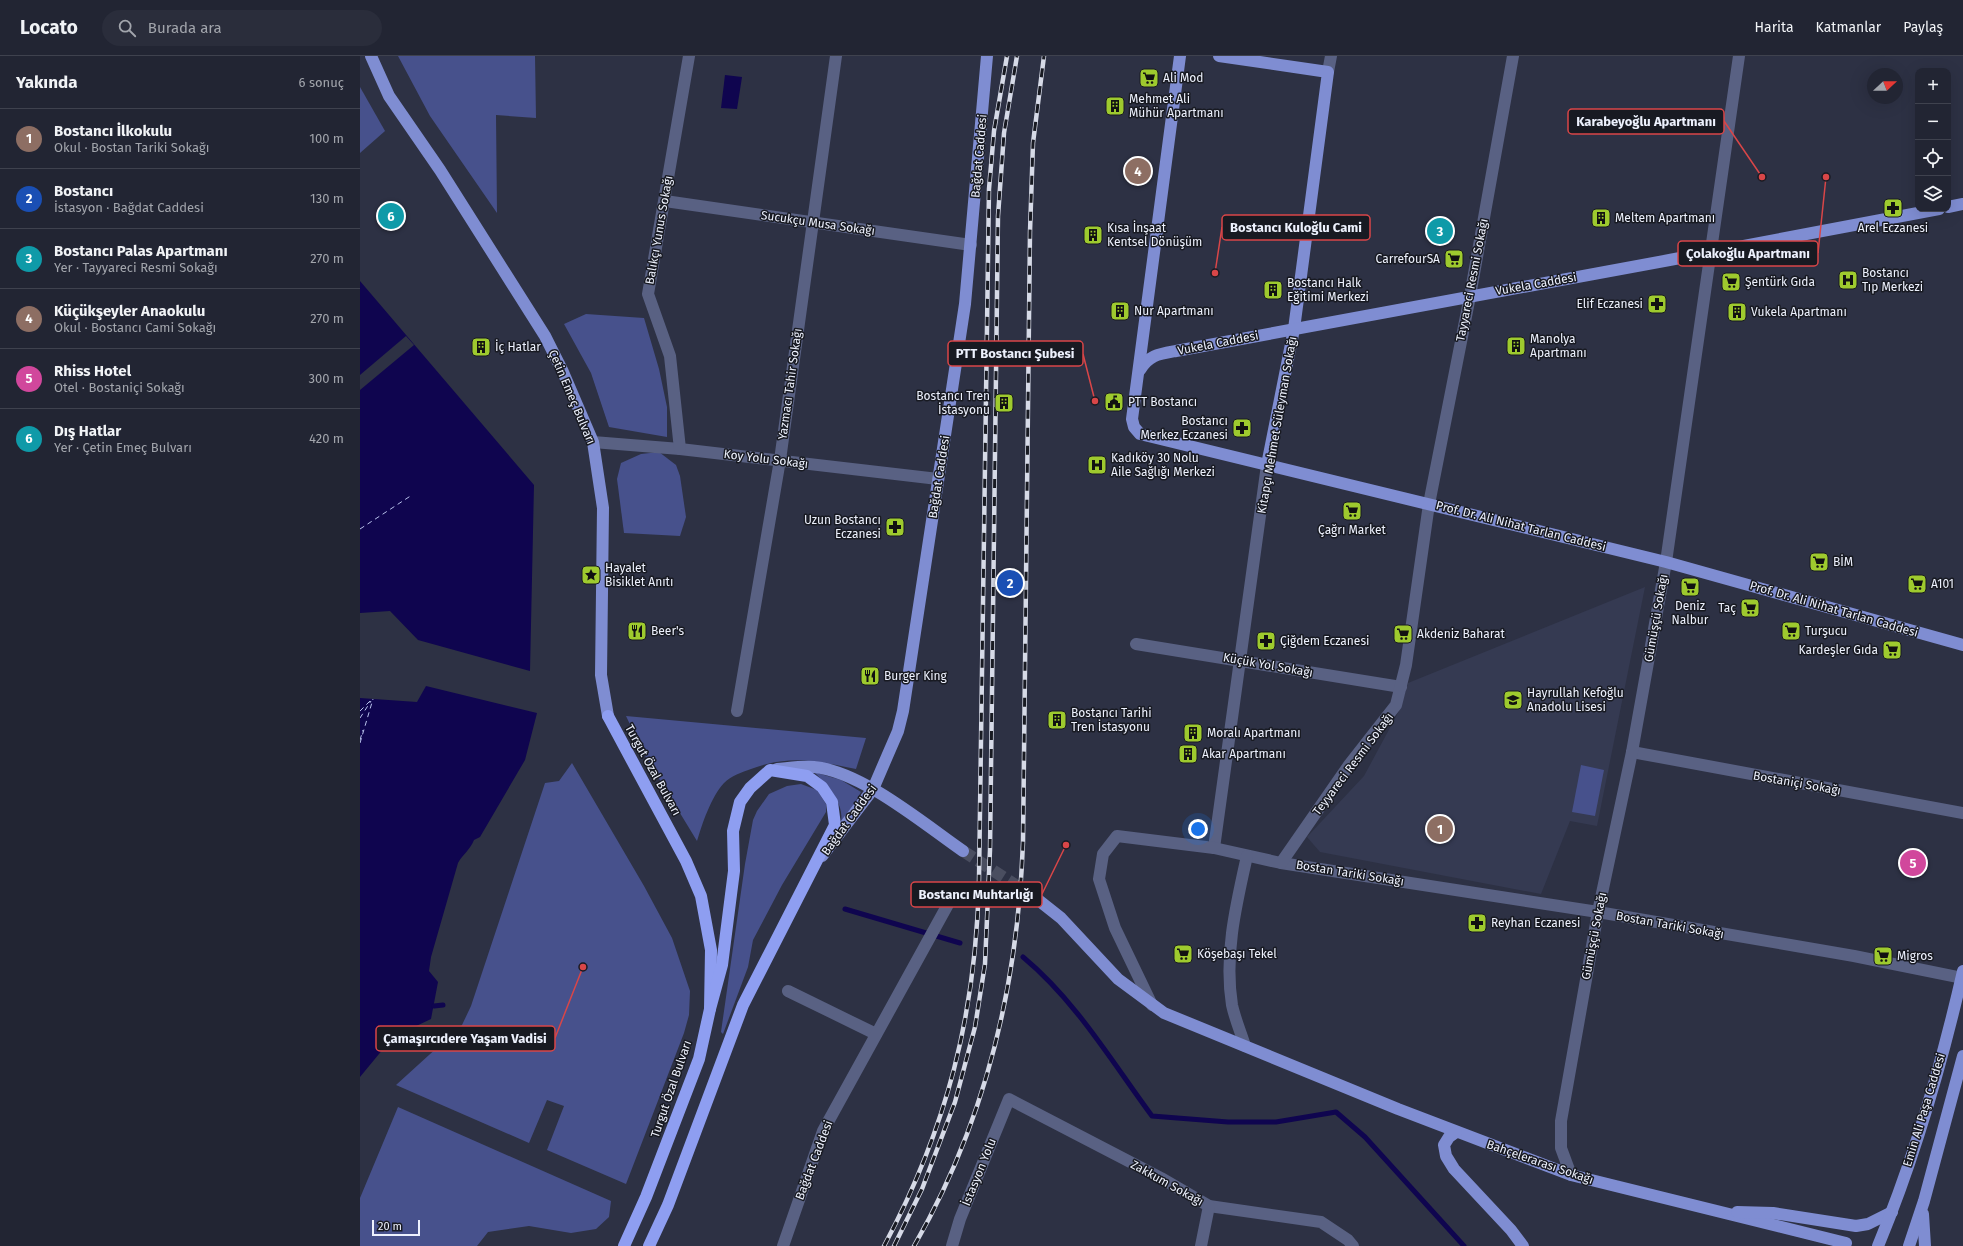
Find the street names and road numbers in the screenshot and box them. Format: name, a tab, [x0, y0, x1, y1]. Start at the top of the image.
street label: Bağdat Caddesi	[968, 114, 990, 198]
street label: Balıkçı Yunus Sokağı	[643, 174, 675, 286]
street label: Sucukçu Musa Sokağı	[760, 208, 876, 238]
street label: Tayyareci Resmi Sokağı	[1453, 217, 1491, 343]
street label: Vukela Caddesi	[1494, 270, 1578, 298]
street label: Yazmacı Tahir Sokağı	[775, 327, 805, 441]
street label: Vukela Caddesi	[1176, 328, 1260, 358]
street label: Kitapçı Mehmet Süleyman Sokağı	[1254, 335, 1300, 515]
street label: Çetin Emeç Bulvarı	[546, 348, 598, 446]
street label: Bağdat Caddesi	[926, 434, 952, 520]
street label: Koy Yolu Sokağı	[723, 447, 809, 471]
street label: Prof. Dr. Ali Nihat Tarlan Caddesi	[1435, 498, 1607, 554]
street label: Gümüşçü Sokağı	[1641, 573, 1671, 663]
street label: Prof. Dr. Ali Nihat Tarlan Caddesi	[1748, 578, 1920, 640]
street label: Küçük Yol Sokağı	[1222, 650, 1314, 680]
street label: Teyyareci Resmi Sokağı	[1310, 710, 1396, 818]
street label: Turgut Özal Bulvarı	[622, 721, 686, 818]
street label: Bostaniçi Sokağı	[1752, 768, 1842, 798]
street label: Bağdat Caddesi	[819, 782, 879, 858]
street label: Bostan Tariki Sokağı	[1295, 858, 1405, 888]
street label: Gümüşçü Sokağı	[1579, 891, 1609, 981]
street label: Bostan Tariki Sokağı	[1615, 909, 1725, 941]
street label: Turgut Özal Bulvarı	[646, 1038, 694, 1140]
street label: Emin Ali Paşa Caddesi	[1900, 1052, 1948, 1168]
street label: Bağdat Caddesi	[792, 1118, 836, 1202]
street label: İstasyon Yolu	[958, 1136, 999, 1208]
street label: Bahçelerarası Sokağı	[1485, 1137, 1595, 1187]
street label: Zakkum Sokağı	[1128, 1157, 1206, 1209]

